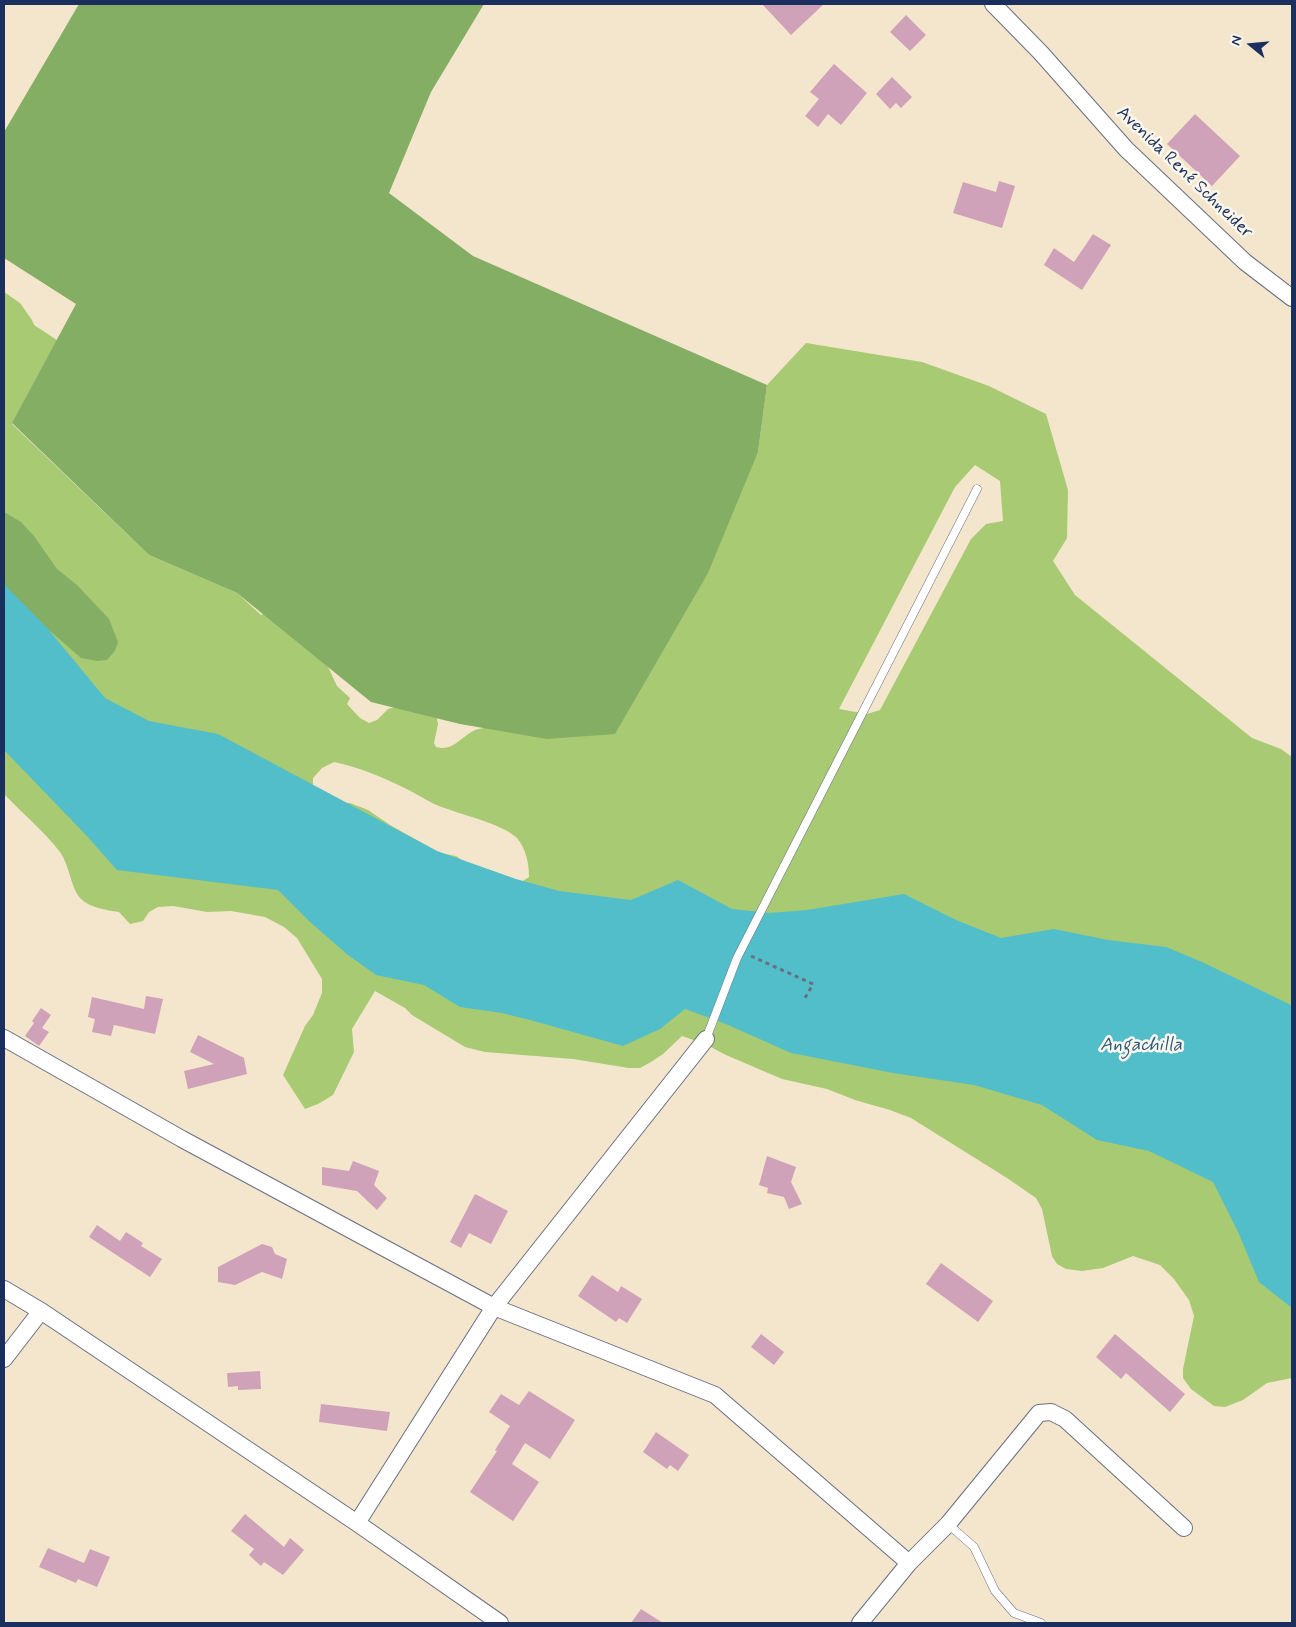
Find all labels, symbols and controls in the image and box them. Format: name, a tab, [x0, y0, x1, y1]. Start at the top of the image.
north arrow	[1226, 20, 1276, 70]
text: N	[1227, 34, 1247, 48]
street label: Avenida René Schneider	[1111, 102, 1257, 244]
water label: Angachilla	[1100, 1035, 1182, 1057]

